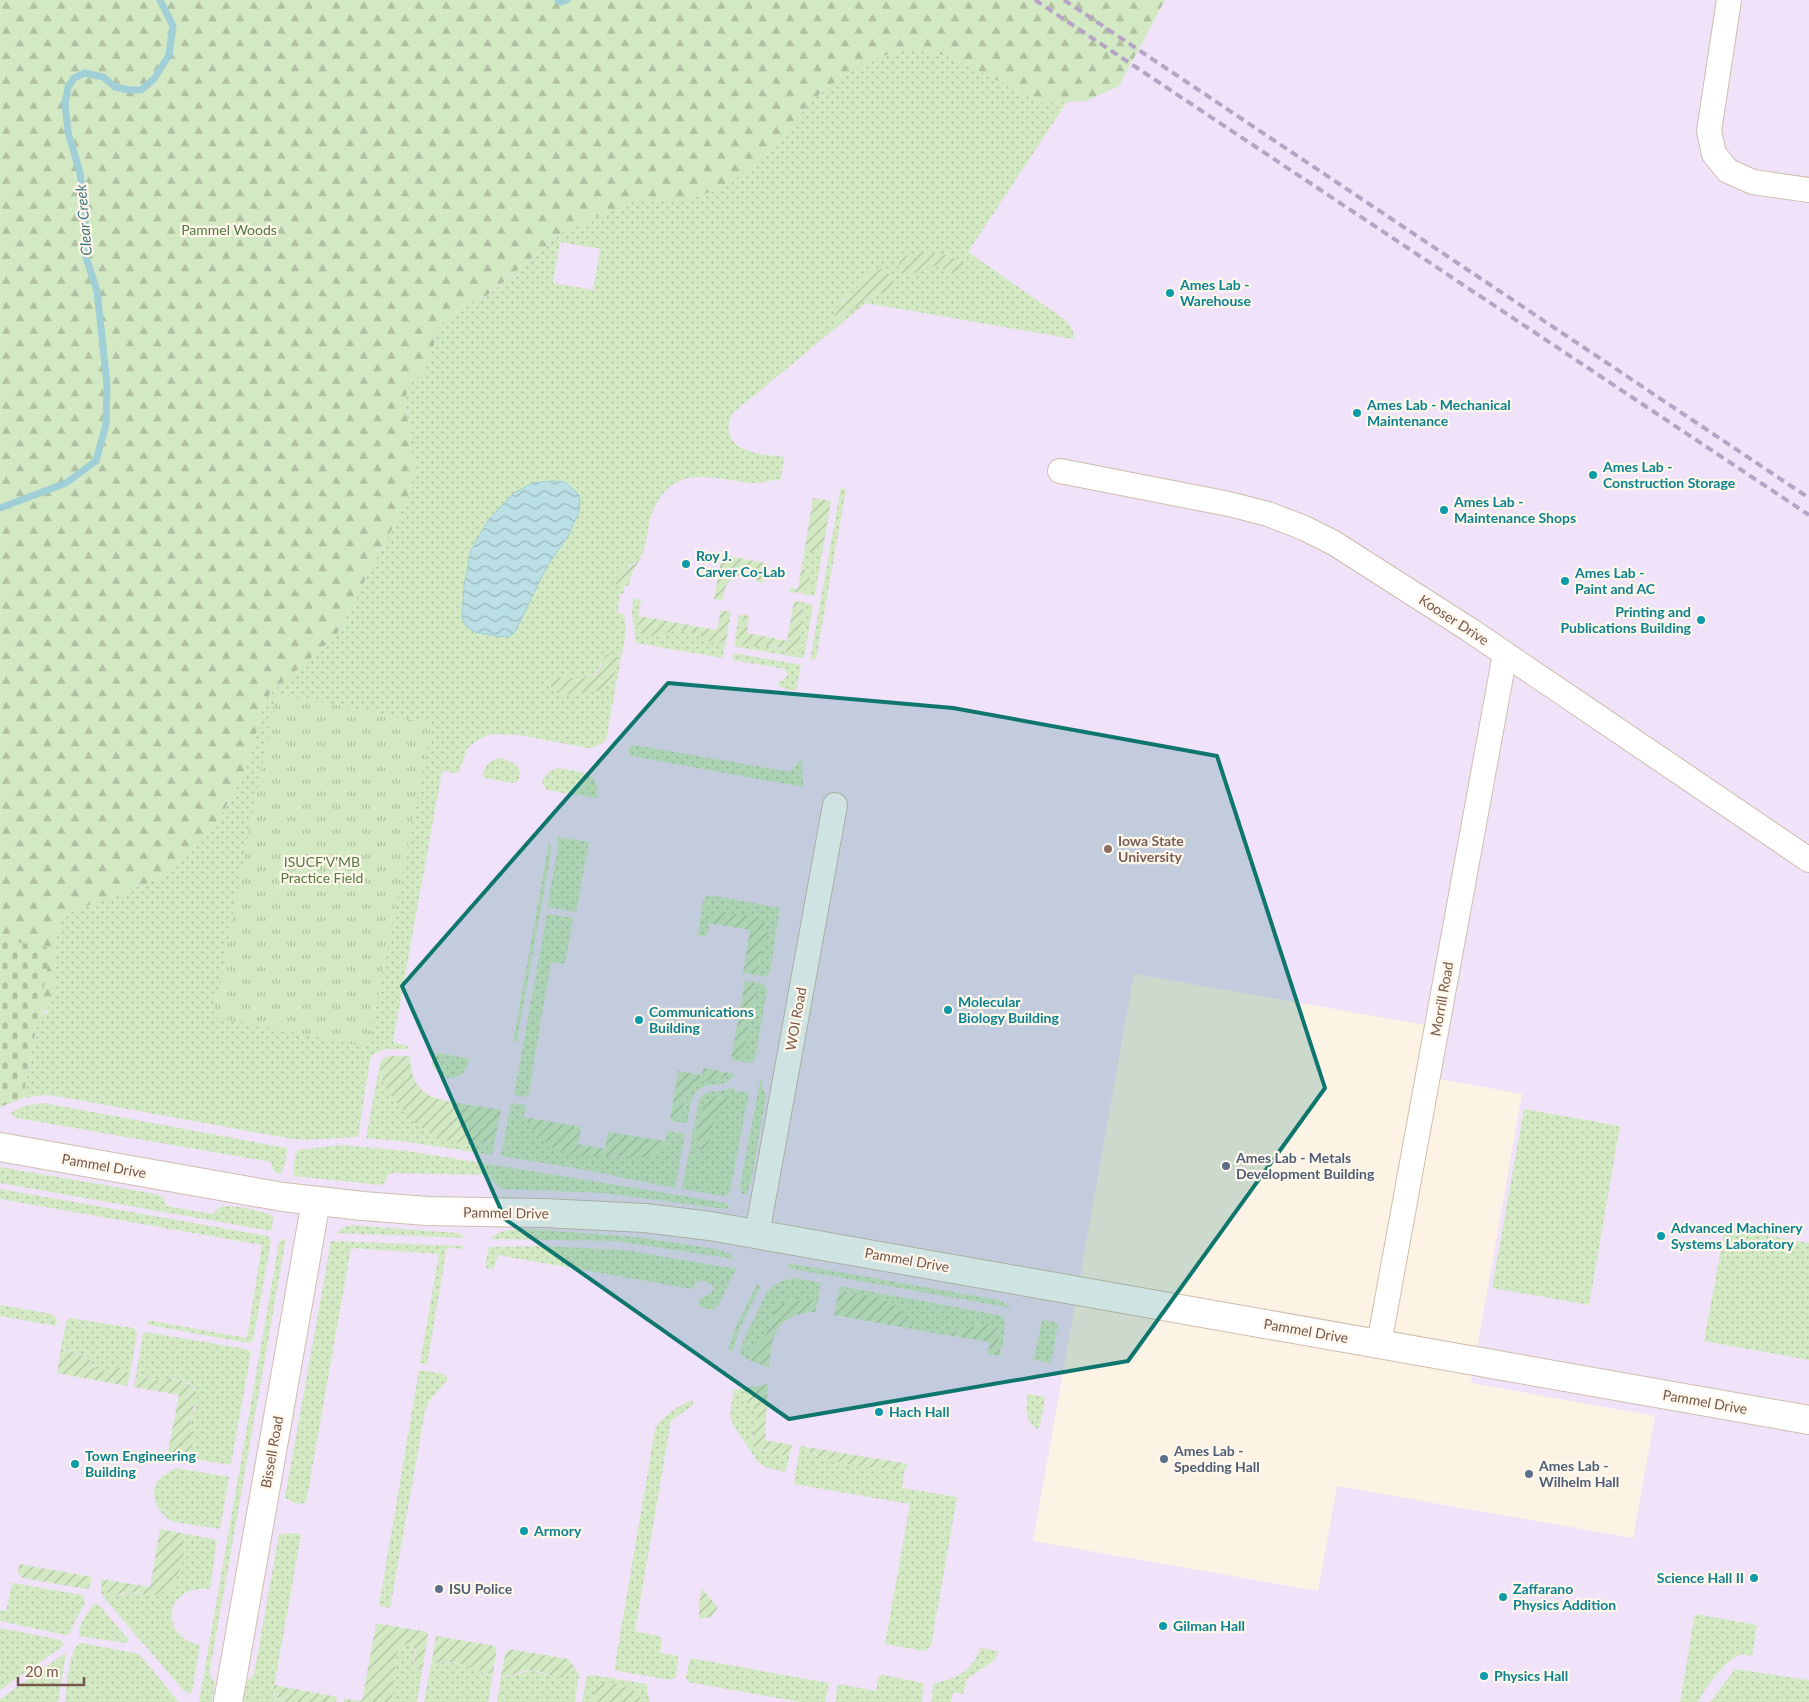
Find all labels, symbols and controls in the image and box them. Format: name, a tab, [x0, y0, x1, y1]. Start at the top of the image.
water label: Clear Creek	[71, 183, 95, 256]
park label: Pammel Woods	[181, 221, 277, 238]
place label: Ames Lab - Warehouse	[1179, 276, 1251, 309]
marker: Ames Lab - Warehouse	[1164, 287, 1176, 299]
place label: Ames Lab - Mechanical Maintenance	[1366, 396, 1511, 429]
marker: Ames Lab - Mechanical Maintenance	[1351, 407, 1363, 419]
place label: Ames Lab - Construction Storage	[1602, 458, 1736, 491]
marker: Ames Lab - Construction Storage	[1587, 469, 1599, 481]
place label: Ames Lab - Maintenance Shops	[1453, 493, 1576, 526]
marker: Ames Lab - Maintenance Shops	[1438, 504, 1450, 516]
place label: Roy J. Carver Co-Lab	[696, 547, 785, 580]
marker: Roy J. Carver Co-Lab	[680, 558, 692, 570]
place label: Ames Lab - Paint and AC	[1574, 564, 1656, 597]
marker: Ames Lab - Paint and AC	[1559, 575, 1571, 587]
street label: Kooser Drive	[1416, 591, 1492, 648]
place label: Printing and Publications Building	[1560, 603, 1692, 636]
marker: Printing and Publications Building	[1695, 614, 1707, 626]
place label: Iowa State University	[1118, 832, 1184, 865]
marker: Iowa State University	[1102, 843, 1114, 855]
park label: ISUCF'V'MB Practice Field	[281, 853, 363, 886]
street label: Morrill Road	[1427, 960, 1456, 1038]
street label: WOI Road	[782, 986, 809, 1052]
place label: Molecular Biology Building	[958, 993, 1059, 1026]
place label: Communications Building	[649, 1003, 754, 1036]
marker: Molecular Biology Building	[942, 1004, 954, 1016]
marker: Communications Building	[633, 1014, 645, 1026]
place label: Ames Lab - Metals Development Building	[1235, 1149, 1375, 1182]
street label: Pammel Drive	[60, 1150, 148, 1181]
marker: Ames Lab - Metals Development Building	[1220, 1160, 1232, 1172]
street label: Pammel Drive	[463, 1203, 549, 1222]
place label: Advanced Machinery Systems Laboratory	[1670, 1219, 1803, 1252]
marker: Advanced Machinery Systems Laboratory	[1655, 1230, 1667, 1242]
street label: Pammel Drive	[863, 1244, 951, 1275]
street label: Pammel Drive	[1262, 1315, 1350, 1346]
street label: Pammel Drive	[1661, 1386, 1749, 1417]
place label: Hach Hall	[889, 1403, 949, 1420]
marker: Hach Hall	[873, 1406, 885, 1418]
street label: Bissell Road	[257, 1414, 286, 1489]
place label: Ames Lab - Spedding Hall	[1173, 1442, 1260, 1475]
place label: Town Engineering Building	[85, 1447, 196, 1480]
marker: Ames Lab - Spedding Hall	[1158, 1453, 1170, 1465]
place label: Ames Lab - Wilhelm Hall	[1538, 1457, 1619, 1490]
marker: Town Engineering Building	[69, 1458, 81, 1470]
marker: Ames Lab - Wilhelm Hall	[1523, 1468, 1535, 1480]
place label: Armory	[533, 1522, 582, 1539]
marker: Armory	[518, 1525, 530, 1537]
place label: Science Hall II	[1657, 1569, 1744, 1586]
marker: Science Hall II	[1748, 1572, 1760, 1584]
place label: ISU Police	[449, 1580, 513, 1597]
place label: Zaffarano Physics Addition	[1513, 1580, 1616, 1613]
marker: ISU Police	[433, 1583, 445, 1595]
marker: Zaffarano Physics Addition	[1497, 1591, 1509, 1603]
place label: Gilman Hall	[1173, 1617, 1245, 1634]
marker: Gilman Hall	[1157, 1620, 1169, 1632]
scale bar	[18, 1654, 84, 1686]
text: 20 m	[25, 1662, 59, 1680]
place label: Physics Hall	[1494, 1667, 1568, 1684]
marker: Physics Hall	[1478, 1670, 1490, 1682]

